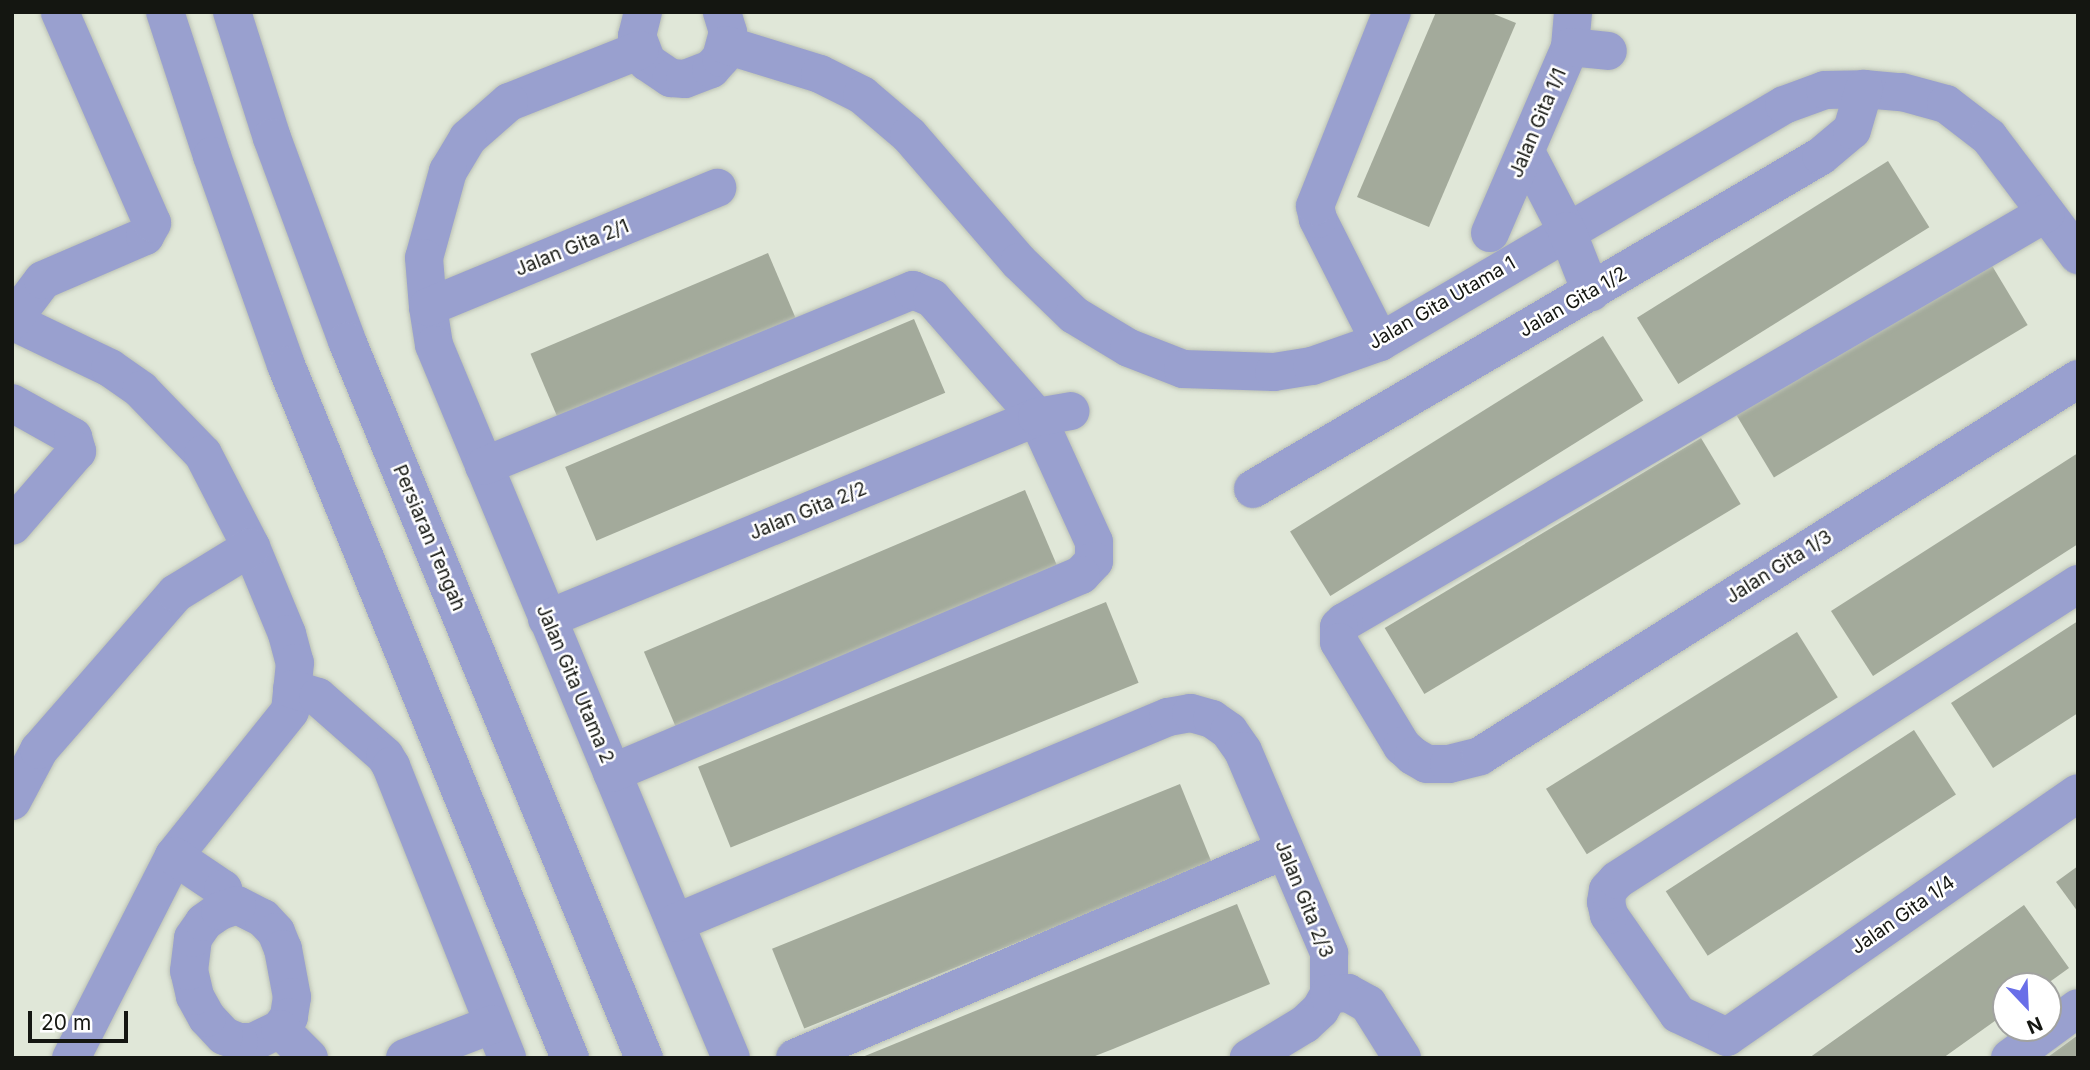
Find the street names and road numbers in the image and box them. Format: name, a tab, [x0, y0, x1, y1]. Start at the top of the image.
street label: Jalan Gita 1/1	[1505, 65, 1571, 181]
street label: Jalan Gita 2/1	[512, 215, 632, 281]
street label: Jalan Gita Utama 1	[1364, 252, 1520, 354]
street label: Jalan Gita 1/2	[1515, 262, 1631, 342]
street label: Persiaran Tengah	[388, 461, 470, 615]
street label: Jalan Gita 2/2	[746, 477, 870, 545]
street label: Jalan Gita 1/3	[1722, 525, 1836, 609]
street label: Jalan Gita Utama 2	[531, 601, 619, 767]
street label: Jalan Gita 2/3	[1270, 837, 1338, 961]
street label: Jalan Gita 1/4	[1847, 871, 1959, 959]

